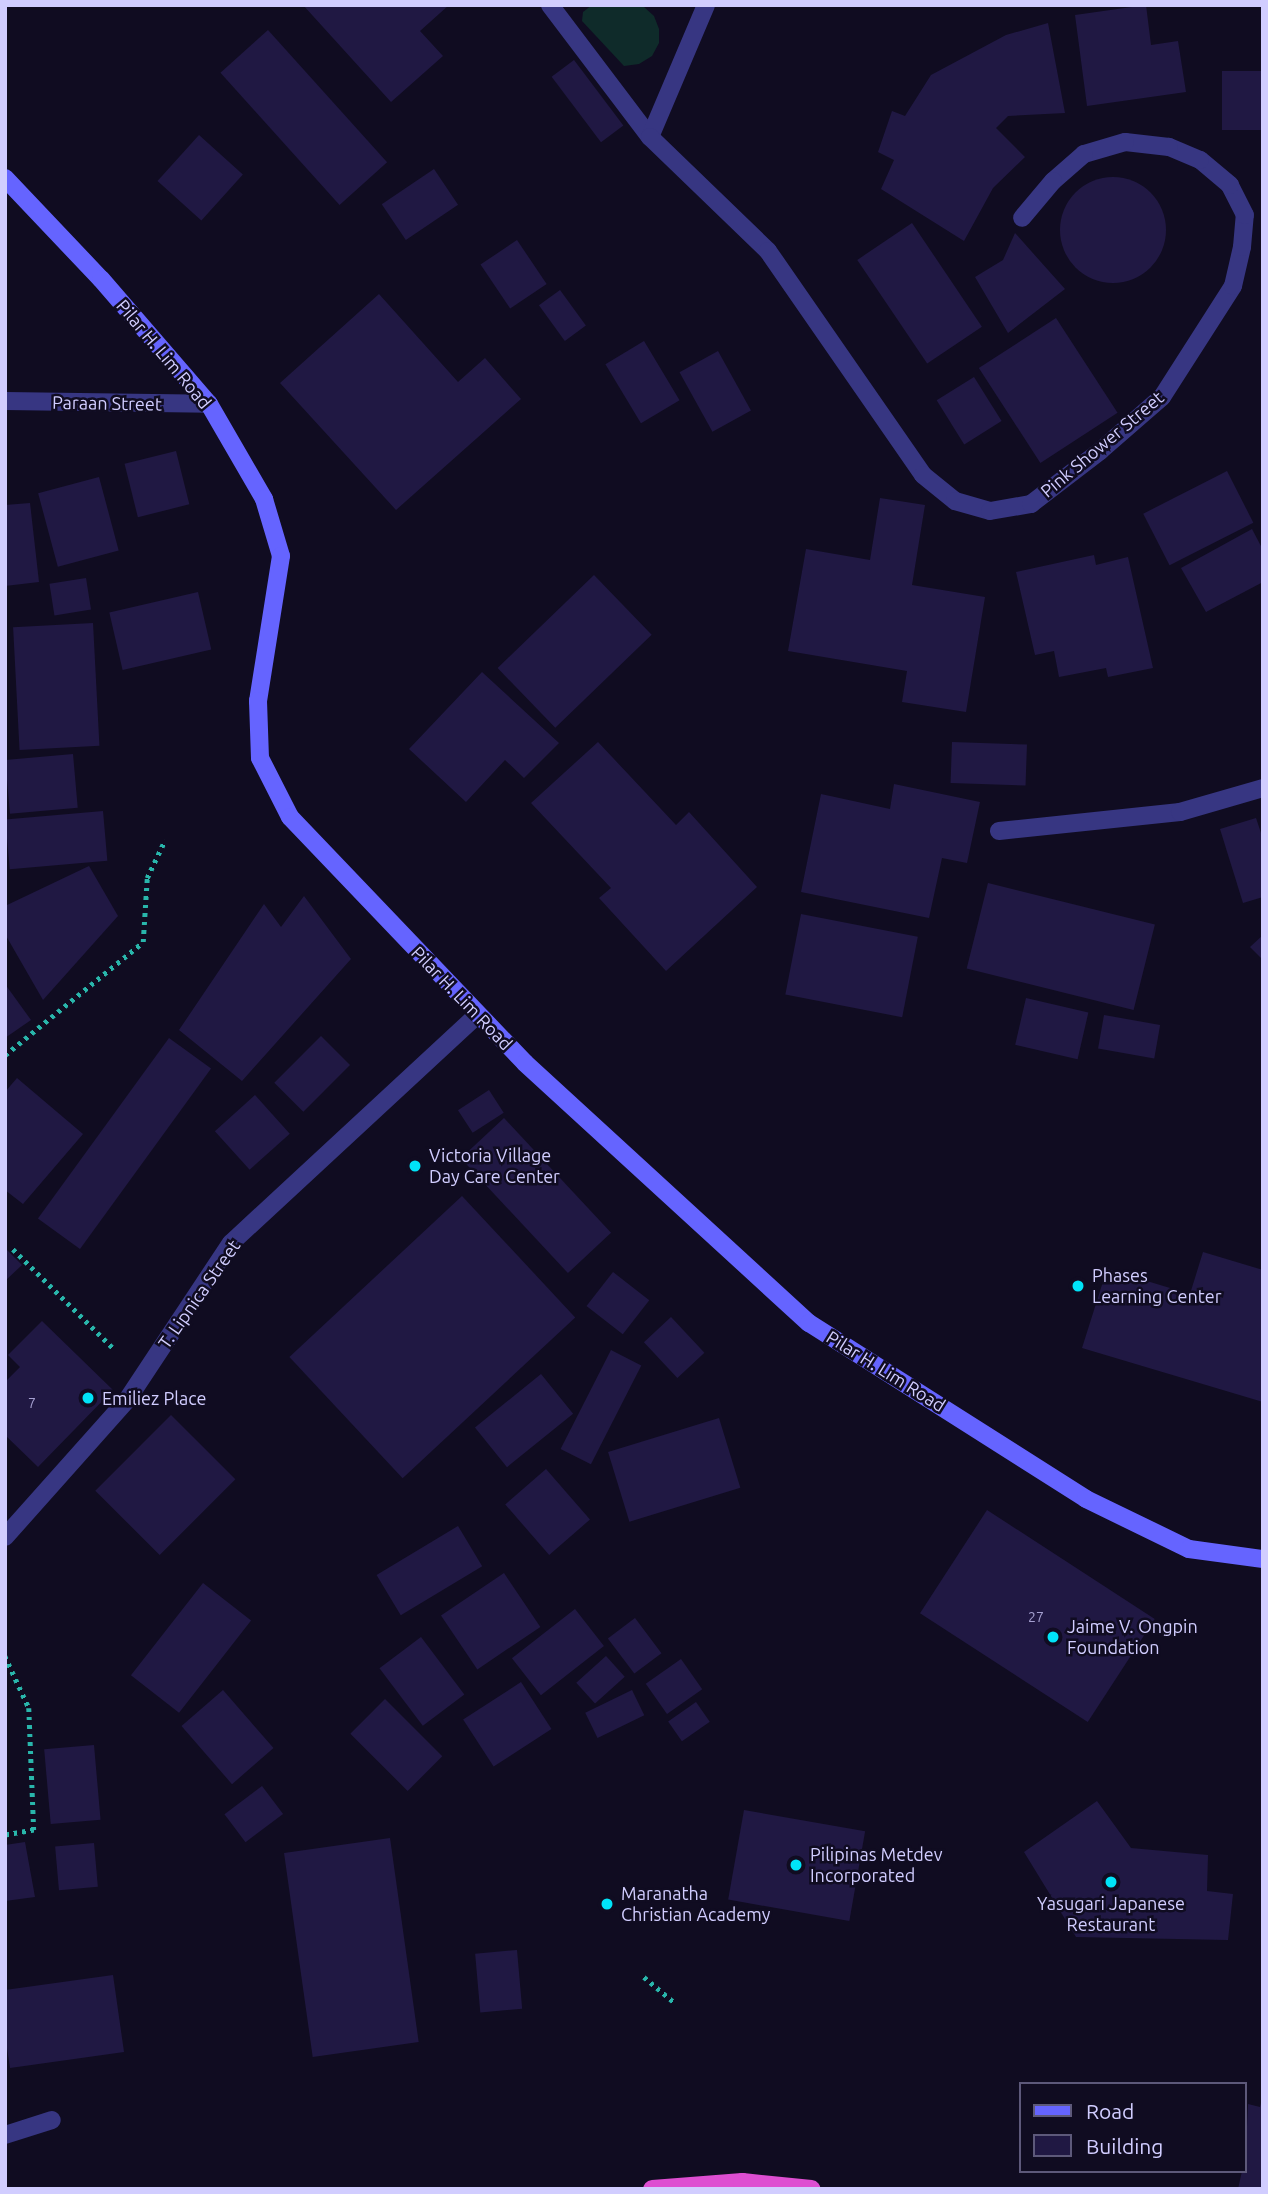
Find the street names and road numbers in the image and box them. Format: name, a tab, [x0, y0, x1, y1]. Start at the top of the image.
street label: Pilar H. Lim Road	[112, 295, 216, 413]
street label: Pink Shower Street	[1036, 386, 1168, 502]
street label: Paraan Street	[52, 391, 162, 415]
street label: Pilar H. Lim Road	[407, 942, 517, 1054]
street label: T. Lipnica Street	[153, 1235, 245, 1353]
street label: Pilar H. Lim Road	[823, 1326, 949, 1416]

